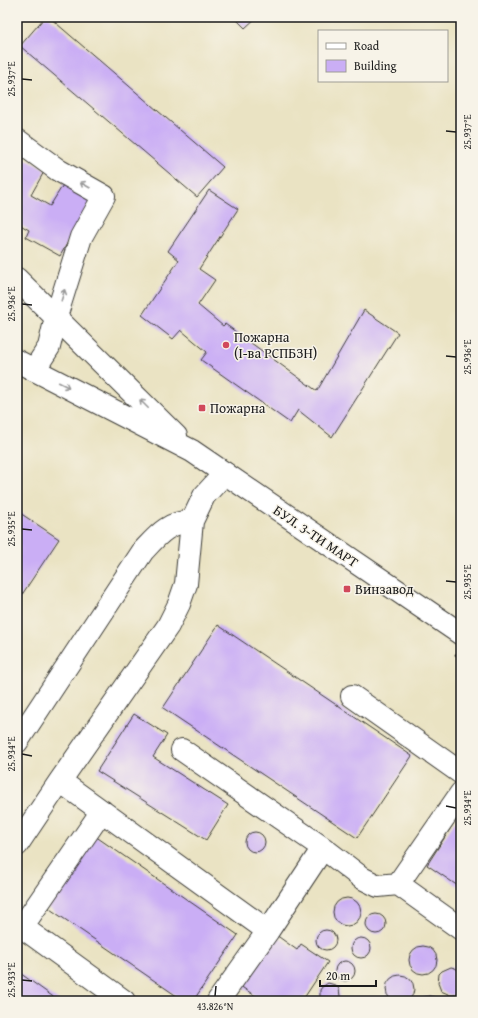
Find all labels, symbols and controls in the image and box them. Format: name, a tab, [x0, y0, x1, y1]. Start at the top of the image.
legend	[318, 30, 448, 82]
text: Road	[354, 37, 380, 54]
text: Building	[354, 57, 397, 74]
text: 25.937°E	[4, 61, 19, 97]
text: 25.937°E	[460, 114, 475, 150]
one-way arrow	[79, 181, 91, 189]
text: 25.936°E	[4, 286, 19, 322]
one-way arrow	[60, 289, 67, 302]
place label: Пожарна (I-ва РСПБЗН)	[234, 327, 317, 363]
text: 25.936°E	[460, 339, 475, 375]
marker: Пожарна (I-ва РСПБЗН)	[221, 340, 231, 350]
one-way arrow	[58, 382, 70, 390]
place label: Пожарна	[210, 398, 266, 418]
one-way arrow	[139, 399, 149, 408]
marker: Пожарна	[197, 403, 207, 413]
street label: БУЛ. 3-ТИ МАРТ	[270, 500, 363, 572]
text: 25.935°E	[4, 511, 19, 547]
text: 25.935°E	[460, 564, 475, 600]
place label: Винзавод	[355, 579, 414, 599]
marker: Винзавод	[342, 584, 352, 594]
text: 25.934°E	[4, 736, 19, 772]
text: 25.934°E	[460, 790, 475, 826]
text: 25.933°E	[4, 962, 19, 998]
scale bar	[320, 962, 376, 988]
text: 20 m	[326, 967, 350, 984]
text: 43.826°N	[197, 999, 234, 1014]

